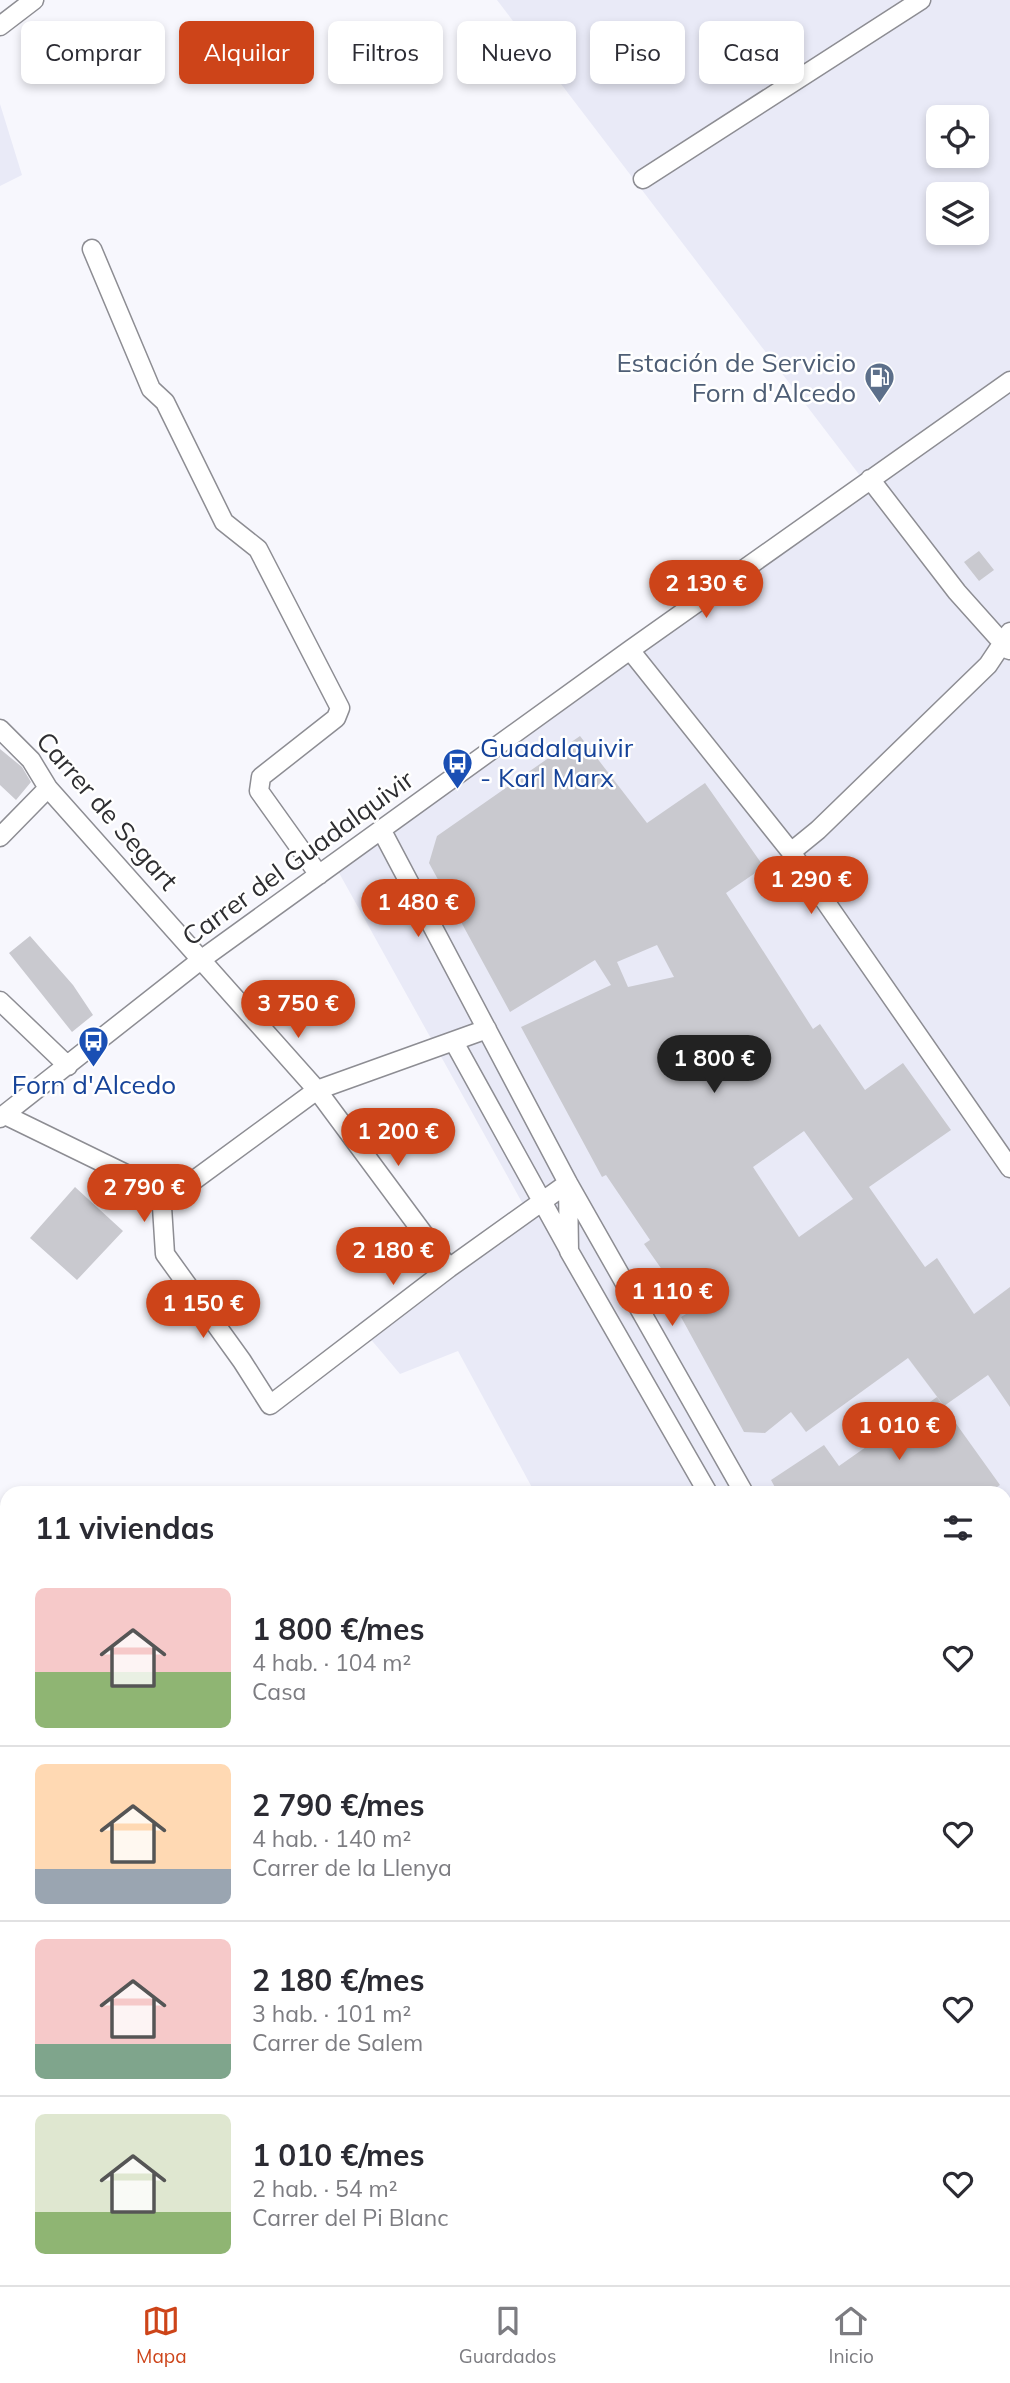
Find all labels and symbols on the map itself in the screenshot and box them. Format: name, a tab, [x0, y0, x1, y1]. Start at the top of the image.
place label: Estación de Servicio Forn d'Alcedo	[617, 346, 856, 409]
fuel station icon: Estación de Servicio Forn d'Alcedo	[862, 361, 896, 405]
pin: 2 130 €	[641, 560, 771, 620]
street label: Carrer de Segart	[30, 725, 185, 897]
place label: Guadalquivir - Karl Marx	[480, 731, 634, 794]
bus stop icon: Guadalquivir - Karl Marx	[440, 746, 474, 790]
street label: Carrer del Guadalquivir	[176, 762, 420, 953]
pin: 1 290 €	[746, 856, 876, 916]
pin: 1 480 €	[353, 880, 483, 939]
pin: 3 750 €	[233, 981, 363, 1040]
bus stop icon: Forn d'Alcedo	[77, 1025, 111, 1069]
pin: 1 800 €	[649, 1036, 779, 1095]
place label: Forn d'Alcedo	[12, 1068, 176, 1101]
pin: 1 200 €	[333, 1108, 463, 1168]
pin: 2 790 €	[79, 1164, 209, 1224]
pin: 2 180 €	[328, 1228, 458, 1287]
pin: 1 110 €	[607, 1268, 737, 1328]
pin: 1 150 €	[138, 1280, 268, 1340]
pin: 1 010 €	[834, 1402, 964, 1462]

